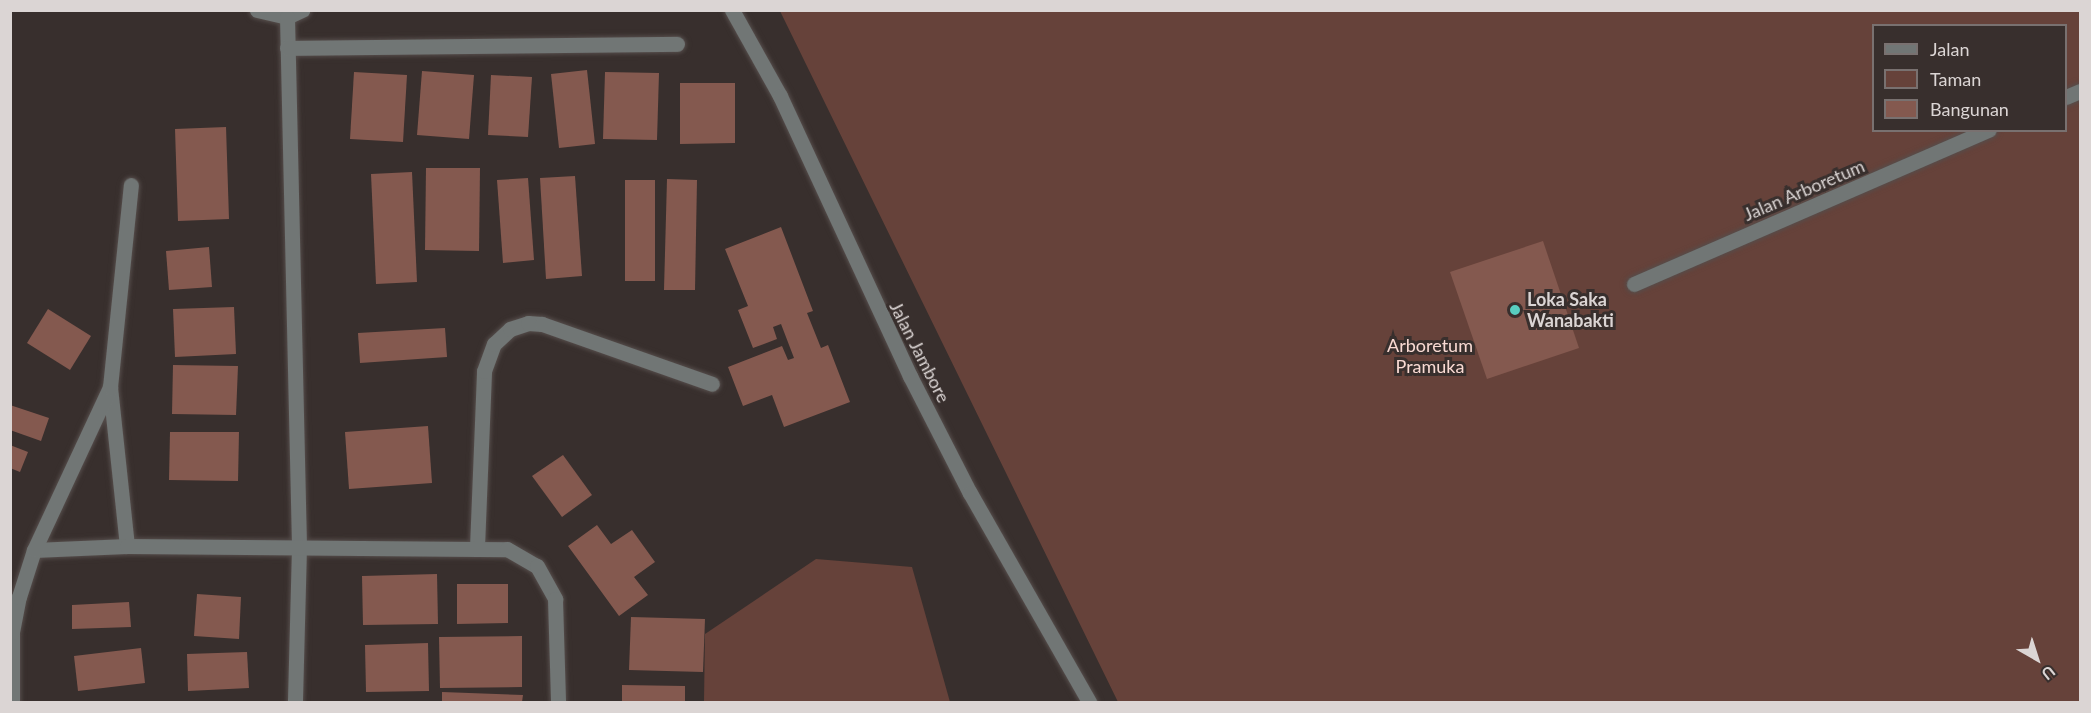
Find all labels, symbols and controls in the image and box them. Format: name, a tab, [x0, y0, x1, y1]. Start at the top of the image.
legend	[1872, 24, 2067, 132]
text: Jalan	[1930, 38, 1969, 60]
text: Taman	[1930, 68, 1981, 90]
text: Bangunan	[1930, 98, 2009, 120]
street label: Jalan Arboretum	[1740, 155, 1868, 225]
place label: Loka Saka Wanabakti	[1527, 289, 1614, 332]
street label: Jalan Jambore	[885, 298, 955, 406]
marker: Loka Saka Wanabakti	[1508, 303, 1522, 317]
park label: Arboretum Pramuka	[1387, 335, 1473, 378]
north arrow	[2007, 629, 2067, 689]
text: U	[2038, 662, 2059, 684]

